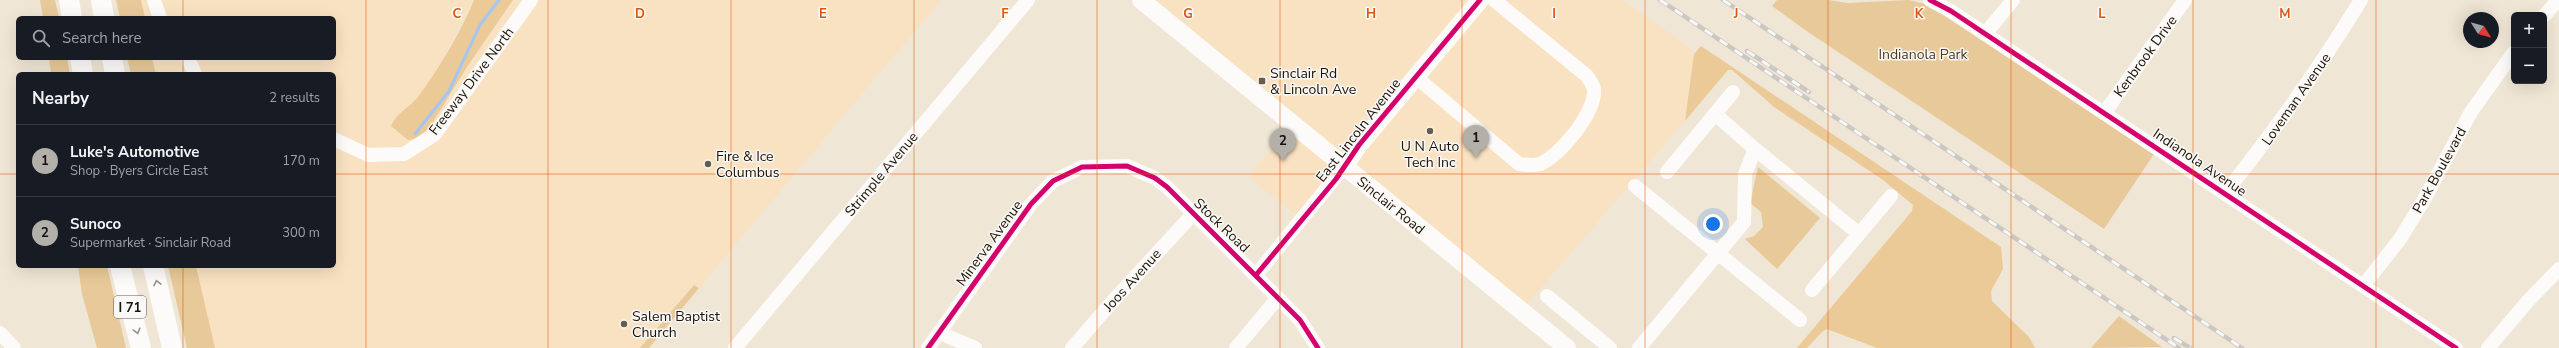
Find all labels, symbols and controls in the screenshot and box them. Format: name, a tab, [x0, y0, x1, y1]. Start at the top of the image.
text: C	[453, 5, 462, 23]
text: D	[635, 5, 645, 23]
text: E	[819, 5, 827, 23]
text: F	[1001, 5, 1009, 23]
text: G	[1183, 5, 1193, 23]
text: H	[1366, 5, 1376, 23]
text: I	[1552, 5, 1556, 23]
text: J	[1733, 5, 1738, 23]
text: K	[1915, 5, 1924, 23]
text: L	[2098, 5, 2106, 23]
text: M	[2279, 5, 2291, 23]
street label: Kenbrook Drive	[2109, 12, 2181, 101]
north arrow	[2463, 12, 2499, 48]
map controls	[2511, 12, 2547, 84]
button: +	[2511, 12, 2547, 48]
search box	[16, 16, 336, 60]
street label: Freeway Drive North	[425, 24, 518, 139]
icon: search	[30, 27, 52, 49]
text: Search here	[62, 28, 142, 48]
park label: Indianola Park	[1878, 45, 1969, 64]
button: −	[2511, 48, 2547, 84]
street label: Loveman Avenue	[2258, 49, 2335, 149]
place label: Sinclair Rd & Lincoln Ave	[1270, 64, 1356, 99]
street label: East Lincoln Avenue	[1312, 74, 1405, 186]
marker: Sinclair Rd & Lincoln Ave	[1257, 76, 1267, 86]
text: Nearby	[32, 87, 89, 110]
text: 2 results	[269, 89, 320, 107]
street label: Indianola Avenue	[2149, 124, 2250, 201]
street label: Park Boulevard	[2408, 124, 2471, 217]
pin: 1	[1463, 125, 1489, 158]
marker: U N Auto Tech Inc	[1425, 126, 1435, 136]
street label: Strimple Avenue	[840, 128, 922, 221]
pin: 2	[1270, 128, 1296, 161]
place label: U N Auto Tech Inc	[1401, 137, 1459, 172]
text: Luke's Automotive	[70, 142, 199, 162]
place label: Fire & Ice Columbus	[716, 147, 780, 182]
text: 1	[41, 152, 49, 170]
text: 170 m	[282, 152, 320, 170]
marker: Fire & Ice Columbus	[703, 159, 713, 169]
text: Shop · Byers Circle East	[70, 162, 208, 180]
street label: Sinclair Road	[1353, 172, 1429, 239]
street label: Stock Road	[1190, 194, 1254, 257]
street label: Minerva Avenue	[952, 197, 1027, 290]
text: Sunoco	[70, 214, 121, 234]
your location	[1703, 214, 1723, 234]
text: 2	[41, 224, 49, 242]
text: 300 m	[282, 224, 320, 242]
text: Supermarket · Sinclair Road	[70, 234, 231, 252]
street label: Joos Avenue	[1099, 245, 1166, 316]
one-way arrow	[153, 279, 161, 286]
road number: I 71	[114, 296, 146, 318]
place label: Salem Baptist Church	[632, 307, 720, 342]
marker: Salem Baptist Church	[619, 319, 629, 329]
one-way arrow	[132, 328, 140, 334]

